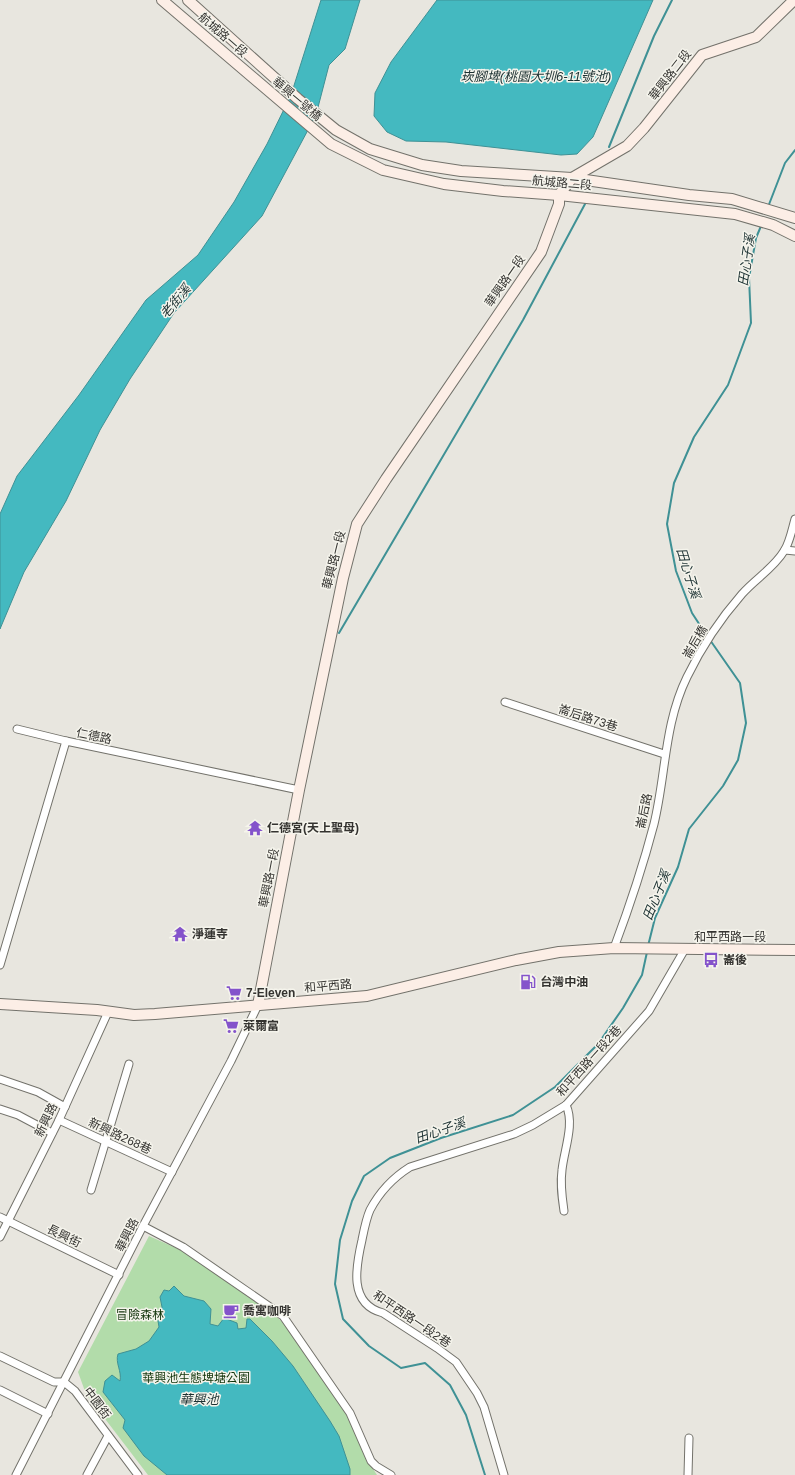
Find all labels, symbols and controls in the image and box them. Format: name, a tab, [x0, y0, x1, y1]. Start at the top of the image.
street label: 航城路一段	[196, 10, 250, 60]
street label: 華興路二段	[646, 47, 694, 103]
water label: 崁腳埤(桃園大圳6-11號池)	[461, 69, 611, 84]
street label: 華興一號橋	[270, 74, 324, 124]
street label: 航城路二段	[531, 173, 593, 193]
water label: 田心子溪	[735, 231, 758, 287]
street label: 華興路一段	[482, 252, 528, 310]
water label: 老街溪	[157, 280, 195, 321]
street label: 華興路一段	[320, 529, 348, 591]
water label: 田心子溪	[674, 546, 704, 602]
street label: 崙后橋	[680, 623, 710, 661]
street label: 崙后路73巷	[557, 702, 619, 734]
street label: 仁德路	[75, 725, 113, 747]
street label: 崙后路	[633, 792, 655, 830]
temple icon: 仁德宮(天上聖母)	[246, 819, 264, 837]
place label: 仁德宮(天上聖母)	[267, 821, 359, 835]
street label: 華興路一段	[256, 847, 282, 909]
water label: 田心子溪	[640, 866, 674, 922]
temple icon: 淨蓮寺	[171, 925, 189, 943]
place label: 淨蓮寺	[192, 927, 228, 941]
street label: 和平西路一段	[694, 930, 766, 944]
bus stop icon: 崙後	[702, 951, 720, 969]
place label: 崙後	[723, 953, 747, 967]
fuel station icon: 台灣中油	[519, 973, 537, 991]
place label: 台灣中油	[540, 975, 588, 989]
street label: 和平西路	[303, 977, 353, 995]
supermarket icon: 7-Eleven	[225, 984, 243, 1002]
place label: 7-Eleven	[246, 986, 295, 1000]
supermarket icon: 萊爾富	[222, 1017, 240, 1035]
place label: 萊爾富	[243, 1019, 279, 1033]
street label: 和平西路一段2巷	[553, 1023, 625, 1099]
street label: 新興路	[32, 1101, 60, 1139]
water label: 田心子溪	[413, 1114, 469, 1146]
street label: 新興路268巷	[86, 1115, 154, 1157]
street label: 華興路	[113, 1216, 141, 1254]
street label: 長興街	[45, 1222, 83, 1250]
street label: 和平西路一段2巷	[370, 1288, 454, 1350]
cafe icon: 喬寓咖啡	[222, 1302, 240, 1320]
place label: 喬寓咖啡	[243, 1304, 291, 1318]
park label: 冒險森林	[116, 1308, 164, 1322]
park label: 華興池生態埤塘公園	[142, 1371, 250, 1385]
street label: 中園街	[81, 1384, 113, 1422]
water label: 華興池	[179, 1392, 220, 1407]

